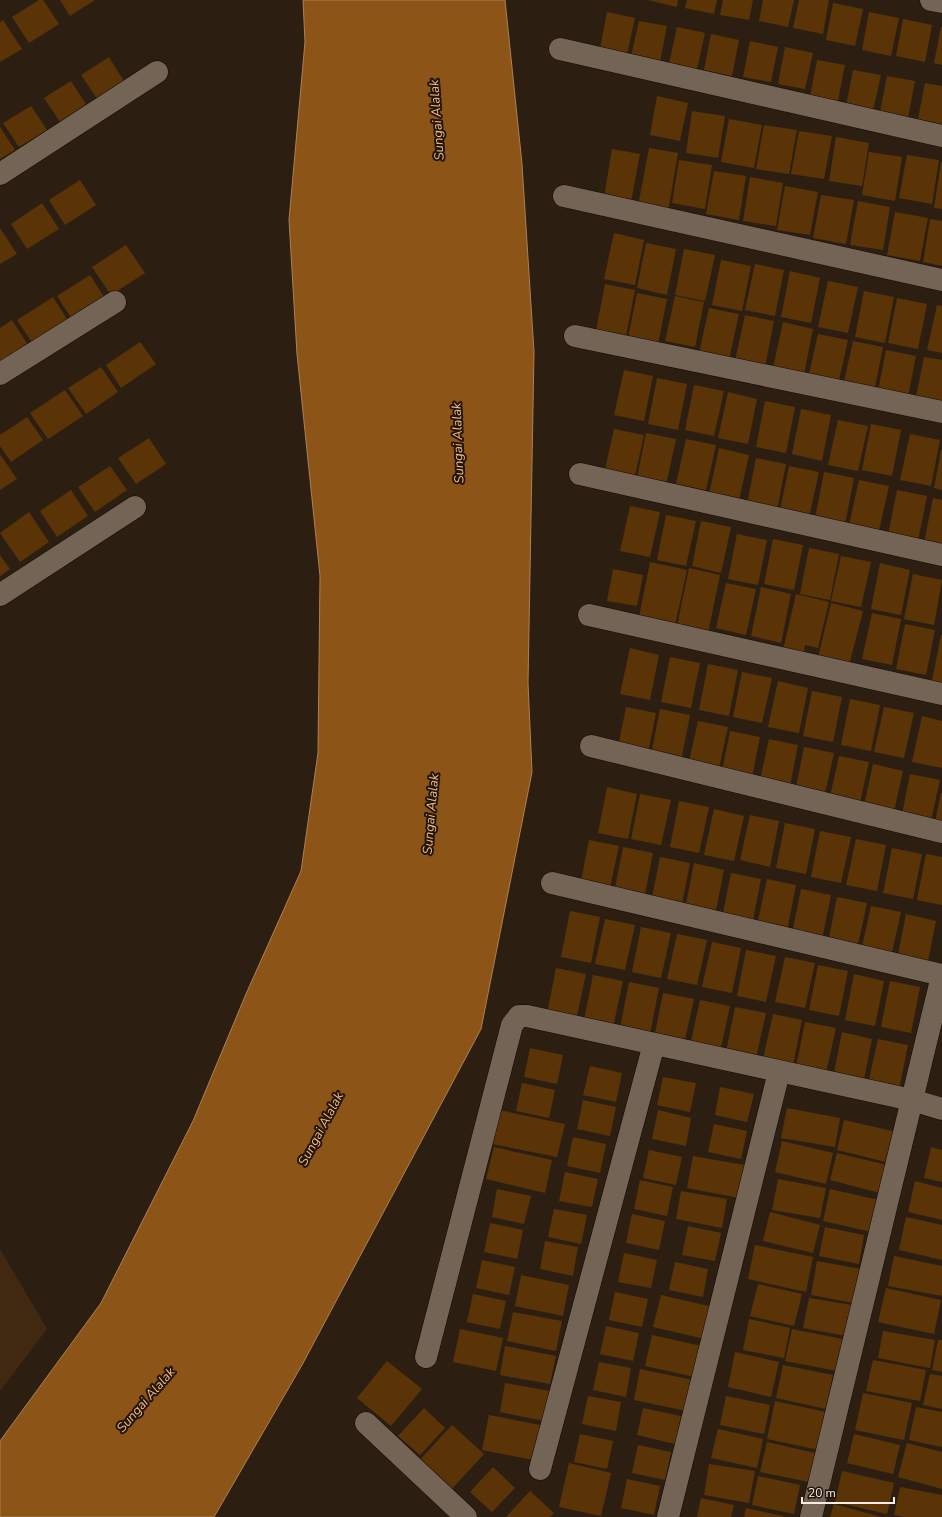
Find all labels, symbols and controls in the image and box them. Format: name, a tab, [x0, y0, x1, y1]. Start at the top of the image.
water label: Sungai Alalak	[425, 78, 449, 161]
water label: Sungai Alalak	[448, 402, 468, 484]
water label: Sungai Alalak	[419, 772, 444, 855]
water label: Sungai Alalak	[294, 1089, 348, 1169]
water label: Sungai Alalak	[113, 1363, 180, 1436]
scale bar	[802, 1479, 894, 1505]
text: 20 m	[808, 1485, 836, 1501]

